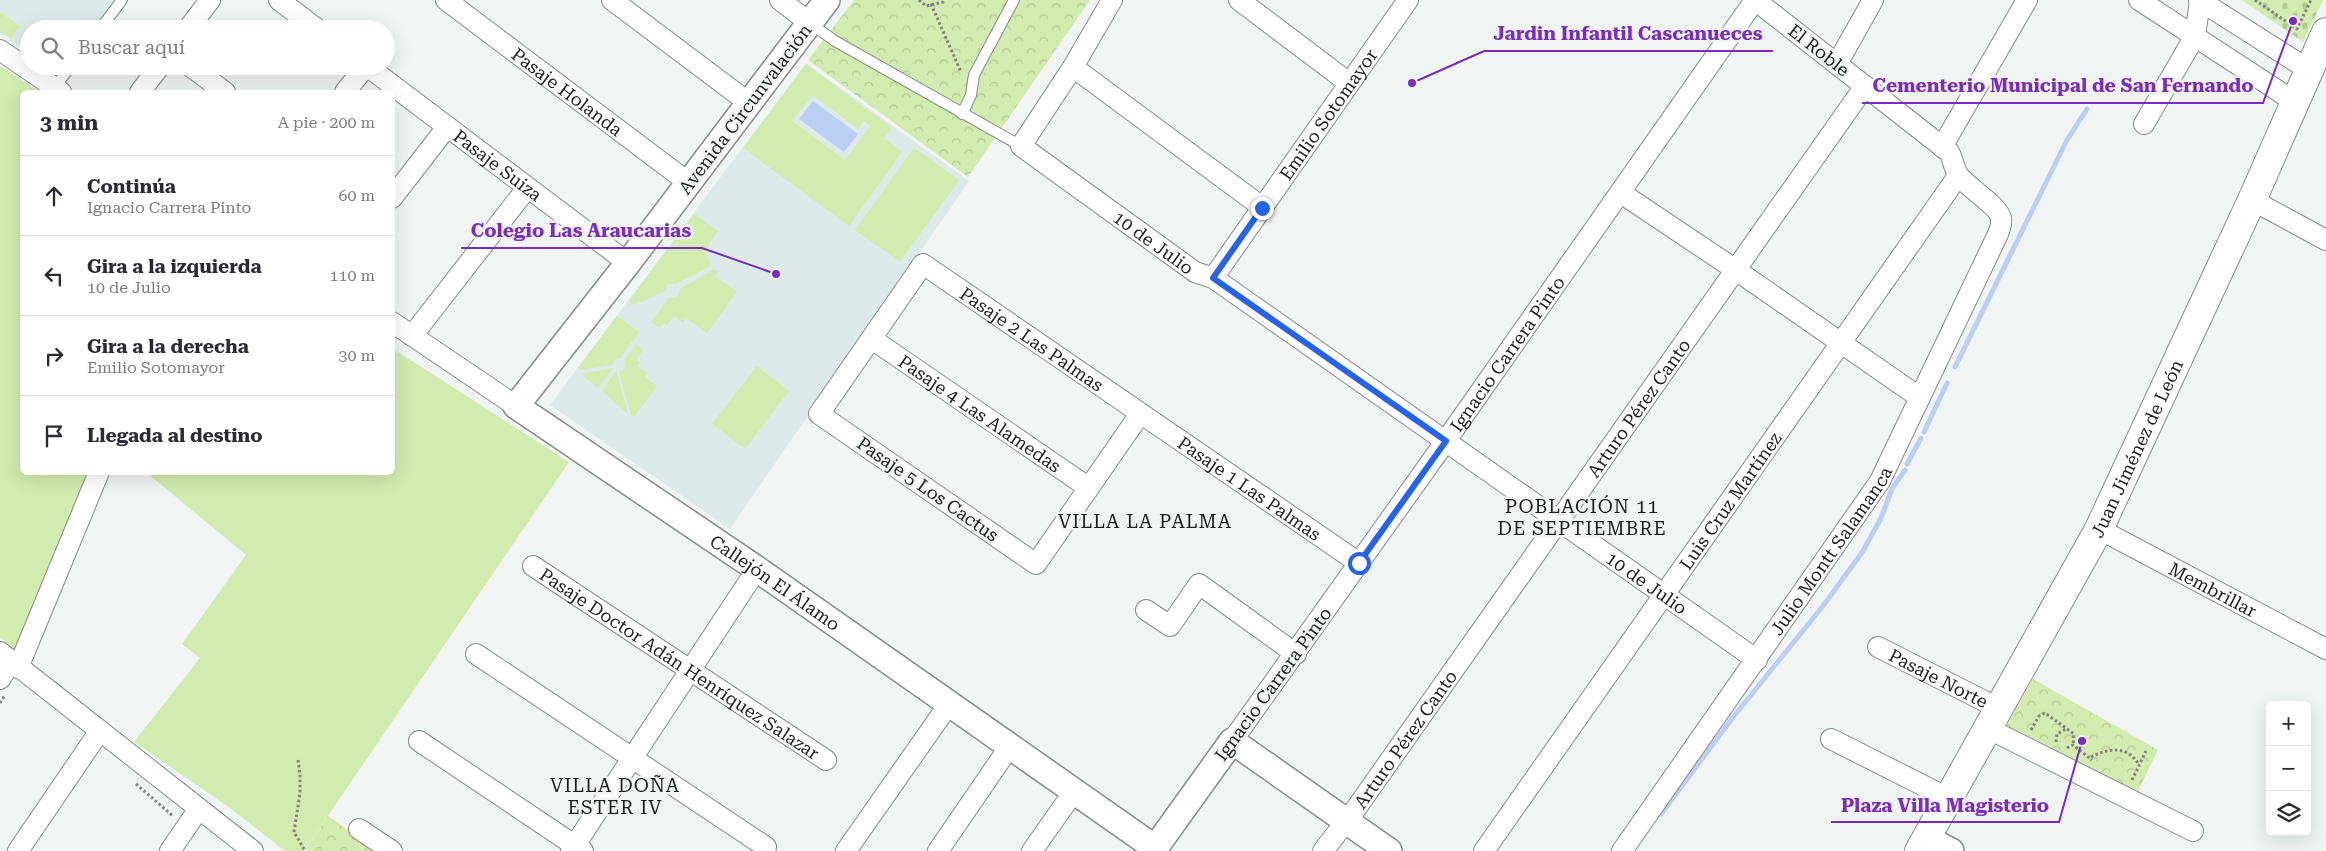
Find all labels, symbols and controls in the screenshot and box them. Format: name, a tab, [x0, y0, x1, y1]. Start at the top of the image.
callout: Jardin Infantil Cascanueces	[1484, 17, 1773, 51]
search box	[20, 20, 395, 75]
street label: Avenida Circunvalación	[674, 20, 816, 198]
street label: El Roble	[1784, 20, 1854, 81]
text: Jardin Infantil Cascanueces	[1493, 22, 1763, 45]
icon: search	[38, 34, 66, 62]
text: Buscar aquí	[78, 36, 185, 59]
street label: Pasaje Holanda	[508, 43, 627, 140]
street label: Emilio Sotomayor	[1275, 45, 1381, 184]
callout: Cementerio Municipal de San Fernando	[1862, 69, 2263, 103]
text: Cementerio Municipal de San Fernando	[1873, 74, 2253, 97]
text: 3 min	[40, 111, 98, 135]
text: A pie · 200 m	[278, 113, 375, 132]
street label: Pasaje Suiza	[450, 125, 546, 205]
text: Continúa	[87, 175, 176, 198]
icon: ahead	[40, 182, 68, 210]
text: 60 m	[338, 186, 375, 205]
route end	[1251, 197, 1274, 220]
text: Ignacio Carrera Pinto	[87, 198, 251, 217]
street label: 10 de Julio	[1109, 206, 1198, 278]
callout: Colegio Las Araucarias	[461, 214, 702, 248]
text: Colegio Las Araucarias	[471, 219, 691, 242]
text: Gira a la izquierda	[87, 255, 262, 278]
icon: left	[40, 262, 68, 290]
text: 110 m	[329, 266, 375, 285]
street label: Ignacio Carrera Pinto	[1445, 272, 1569, 435]
text: 10 de Julio	[87, 278, 171, 297]
street label: Pasaje 2 Las Palmas	[956, 282, 1108, 395]
text: Gira a la derecha	[87, 335, 249, 358]
street label: Arturo Pérez Canto	[1582, 335, 1694, 481]
icon: right	[40, 342, 68, 370]
text: 30 m	[338, 346, 375, 365]
street label: Pasaje 4 Las Alamedas	[895, 350, 1065, 476]
street label: Juan Jiménez de León	[2086, 356, 2187, 541]
text: Emilio Sotomayor	[87, 358, 225, 377]
icon: arrive	[40, 422, 68, 450]
text: Llegada al destino	[87, 424, 263, 447]
street label: Luis Cruz Martínez	[1675, 428, 1786, 573]
street label: Pasaje 5 Los Cactus	[853, 432, 1003, 546]
street label: Pasaje 1 Las Palmas	[1174, 432, 1325, 544]
street label: Julio Montt Salamanca	[1766, 463, 1896, 639]
district label: POBLACIÓN 11 DE SEPTIEMBRE	[1497, 495, 1667, 540]
district label: VILLA LA PALMA	[1058, 510, 1232, 533]
street label: Callejón El Álamo	[706, 530, 844, 635]
street label: 10 de Julio	[1602, 547, 1691, 618]
route start	[1348, 552, 1371, 575]
street label: Membrillar	[2166, 558, 2260, 621]
street label: Pasaje Doctor Adán Henríquez Salazar	[536, 563, 823, 763]
street label: Ignacio Carrera Pinto	[1210, 603, 1336, 765]
street label: Pasaje Norte	[1886, 644, 1992, 712]
street label: Arturo Pérez Canto	[1349, 666, 1461, 812]
map controls	[2266, 701, 2311, 836]
button: +	[2266, 701, 2311, 746]
button: −	[2266, 746, 2311, 791]
district label: VILLA DOÑA ESTER IV	[550, 774, 680, 819]
callout: Plaza Villa Magisterio	[1831, 788, 2059, 822]
button: layers	[2266, 791, 2311, 836]
text: Plaza Villa Magisterio	[1841, 794, 2049, 817]

